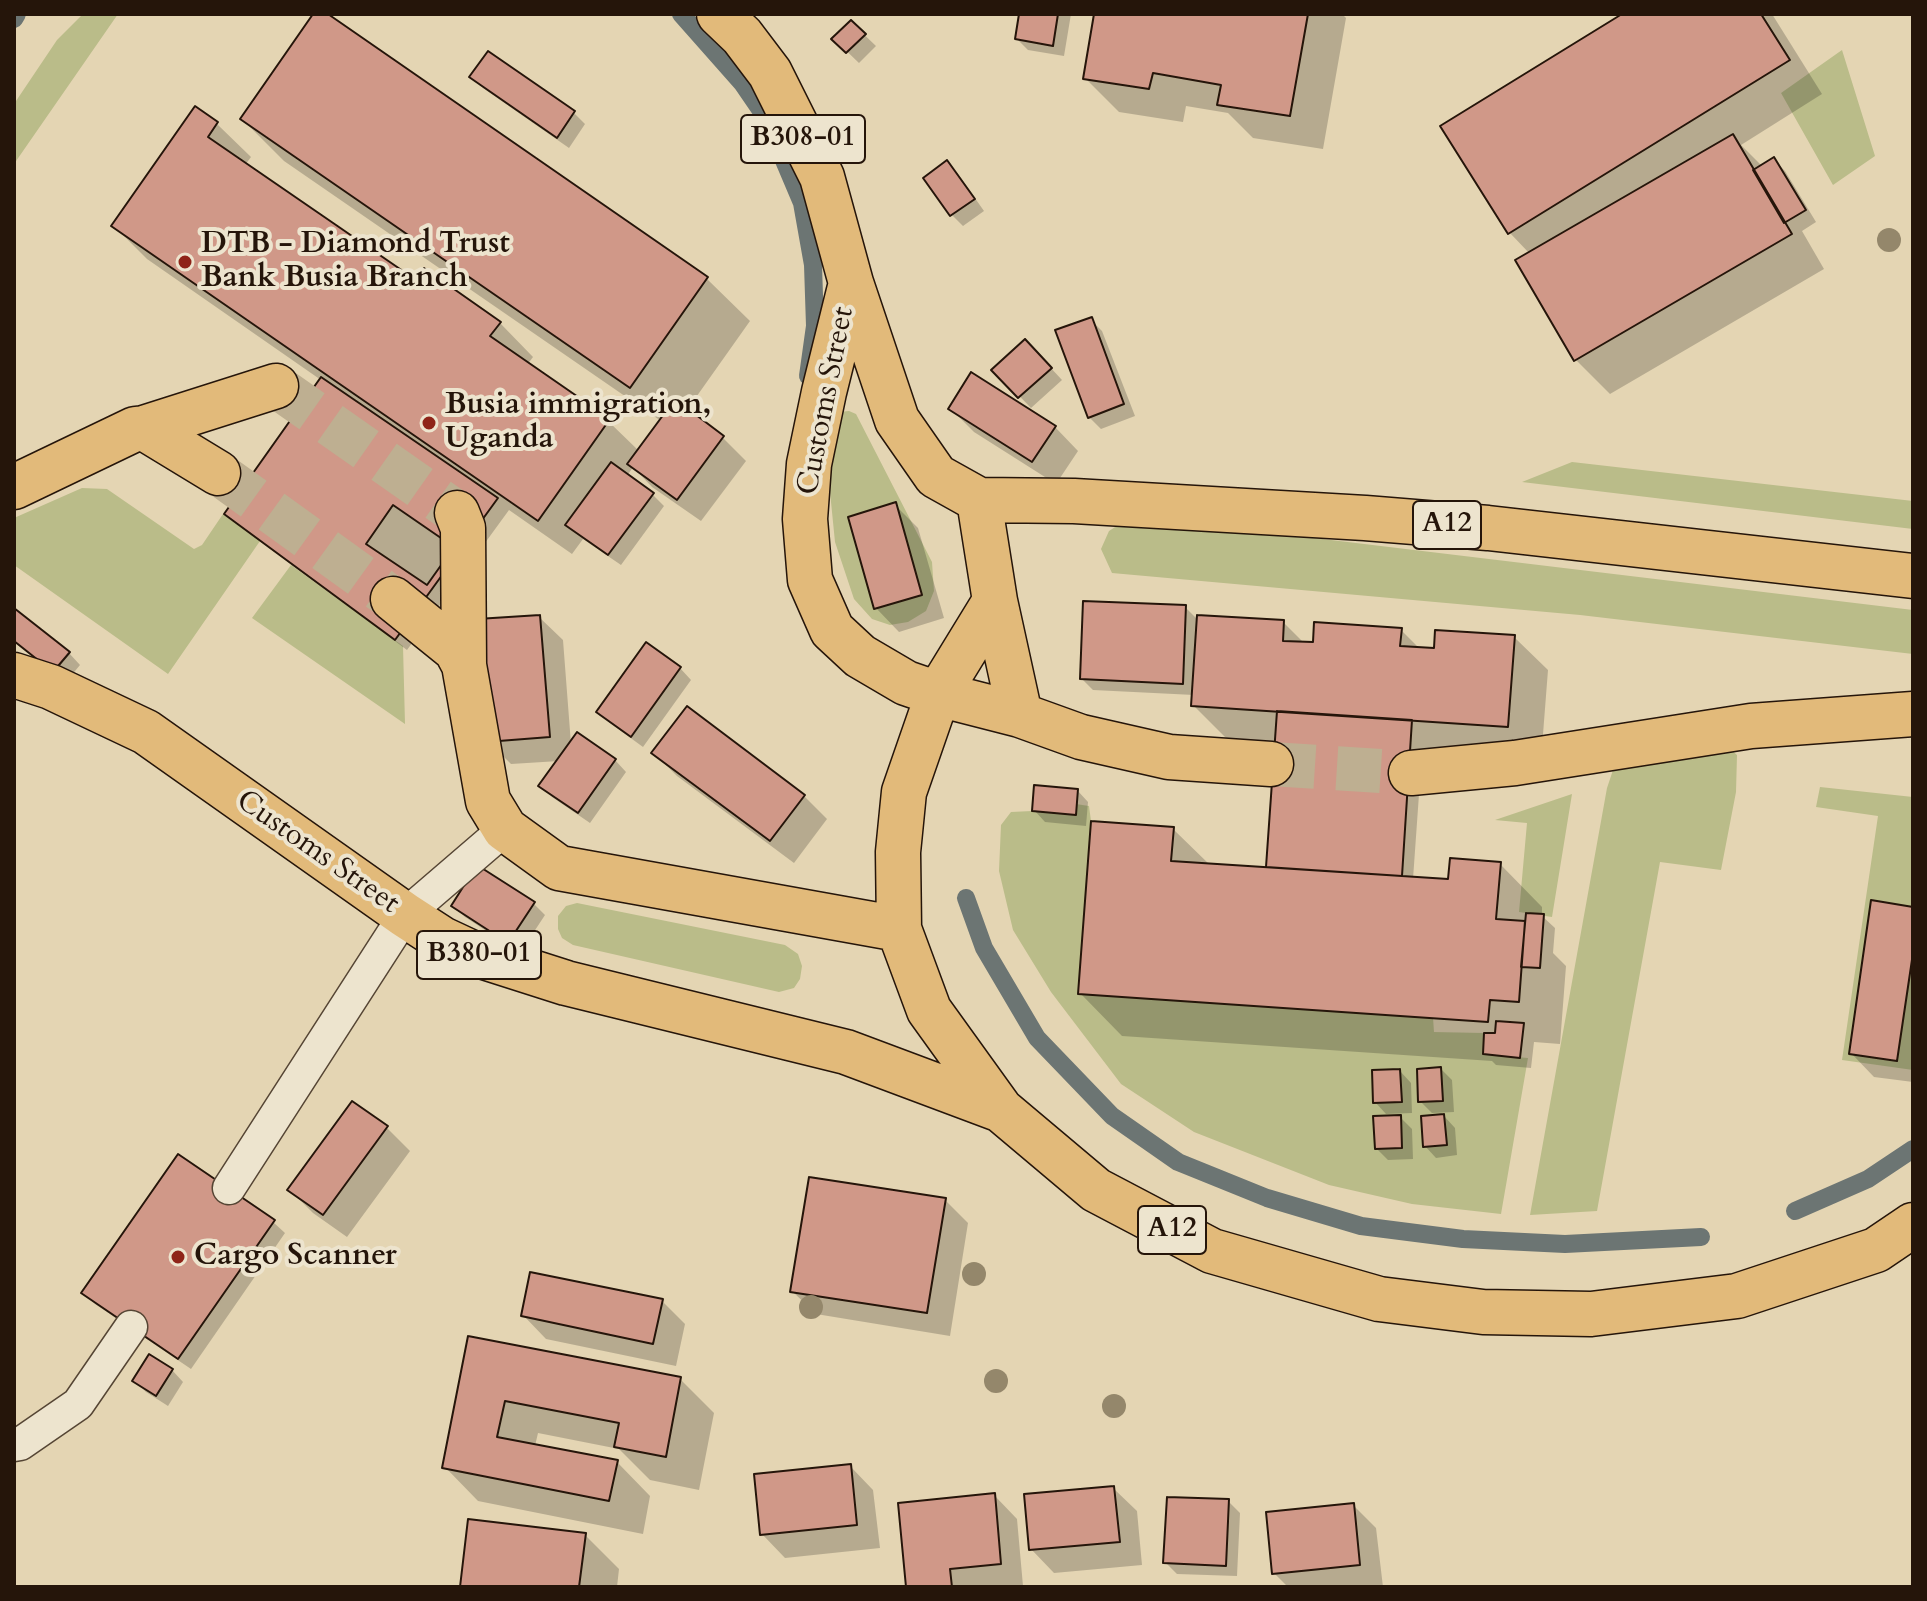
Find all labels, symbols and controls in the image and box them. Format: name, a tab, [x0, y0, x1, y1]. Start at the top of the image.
road number: B308-01	[741, 115, 865, 163]
place label: DTB - Diamond Trust Bank Busia Branch	[201, 227, 510, 298]
marker: DTB - Diamond Trust Bank Busia Branch	[176, 253, 194, 271]
street label: Customs Street	[791, 304, 863, 498]
place label: Busia immigration, Uganda	[445, 388, 711, 458]
marker: Busia immigration, Uganda	[420, 414, 438, 432]
road number: A12	[1413, 501, 1481, 549]
street label: Customs Street	[229, 784, 405, 922]
road number: B380-01	[417, 931, 541, 979]
road number: A12	[1138, 1206, 1206, 1254]
place label: Cargo Scanner	[194, 1239, 397, 1275]
marker: Cargo Scanner	[169, 1248, 187, 1266]

